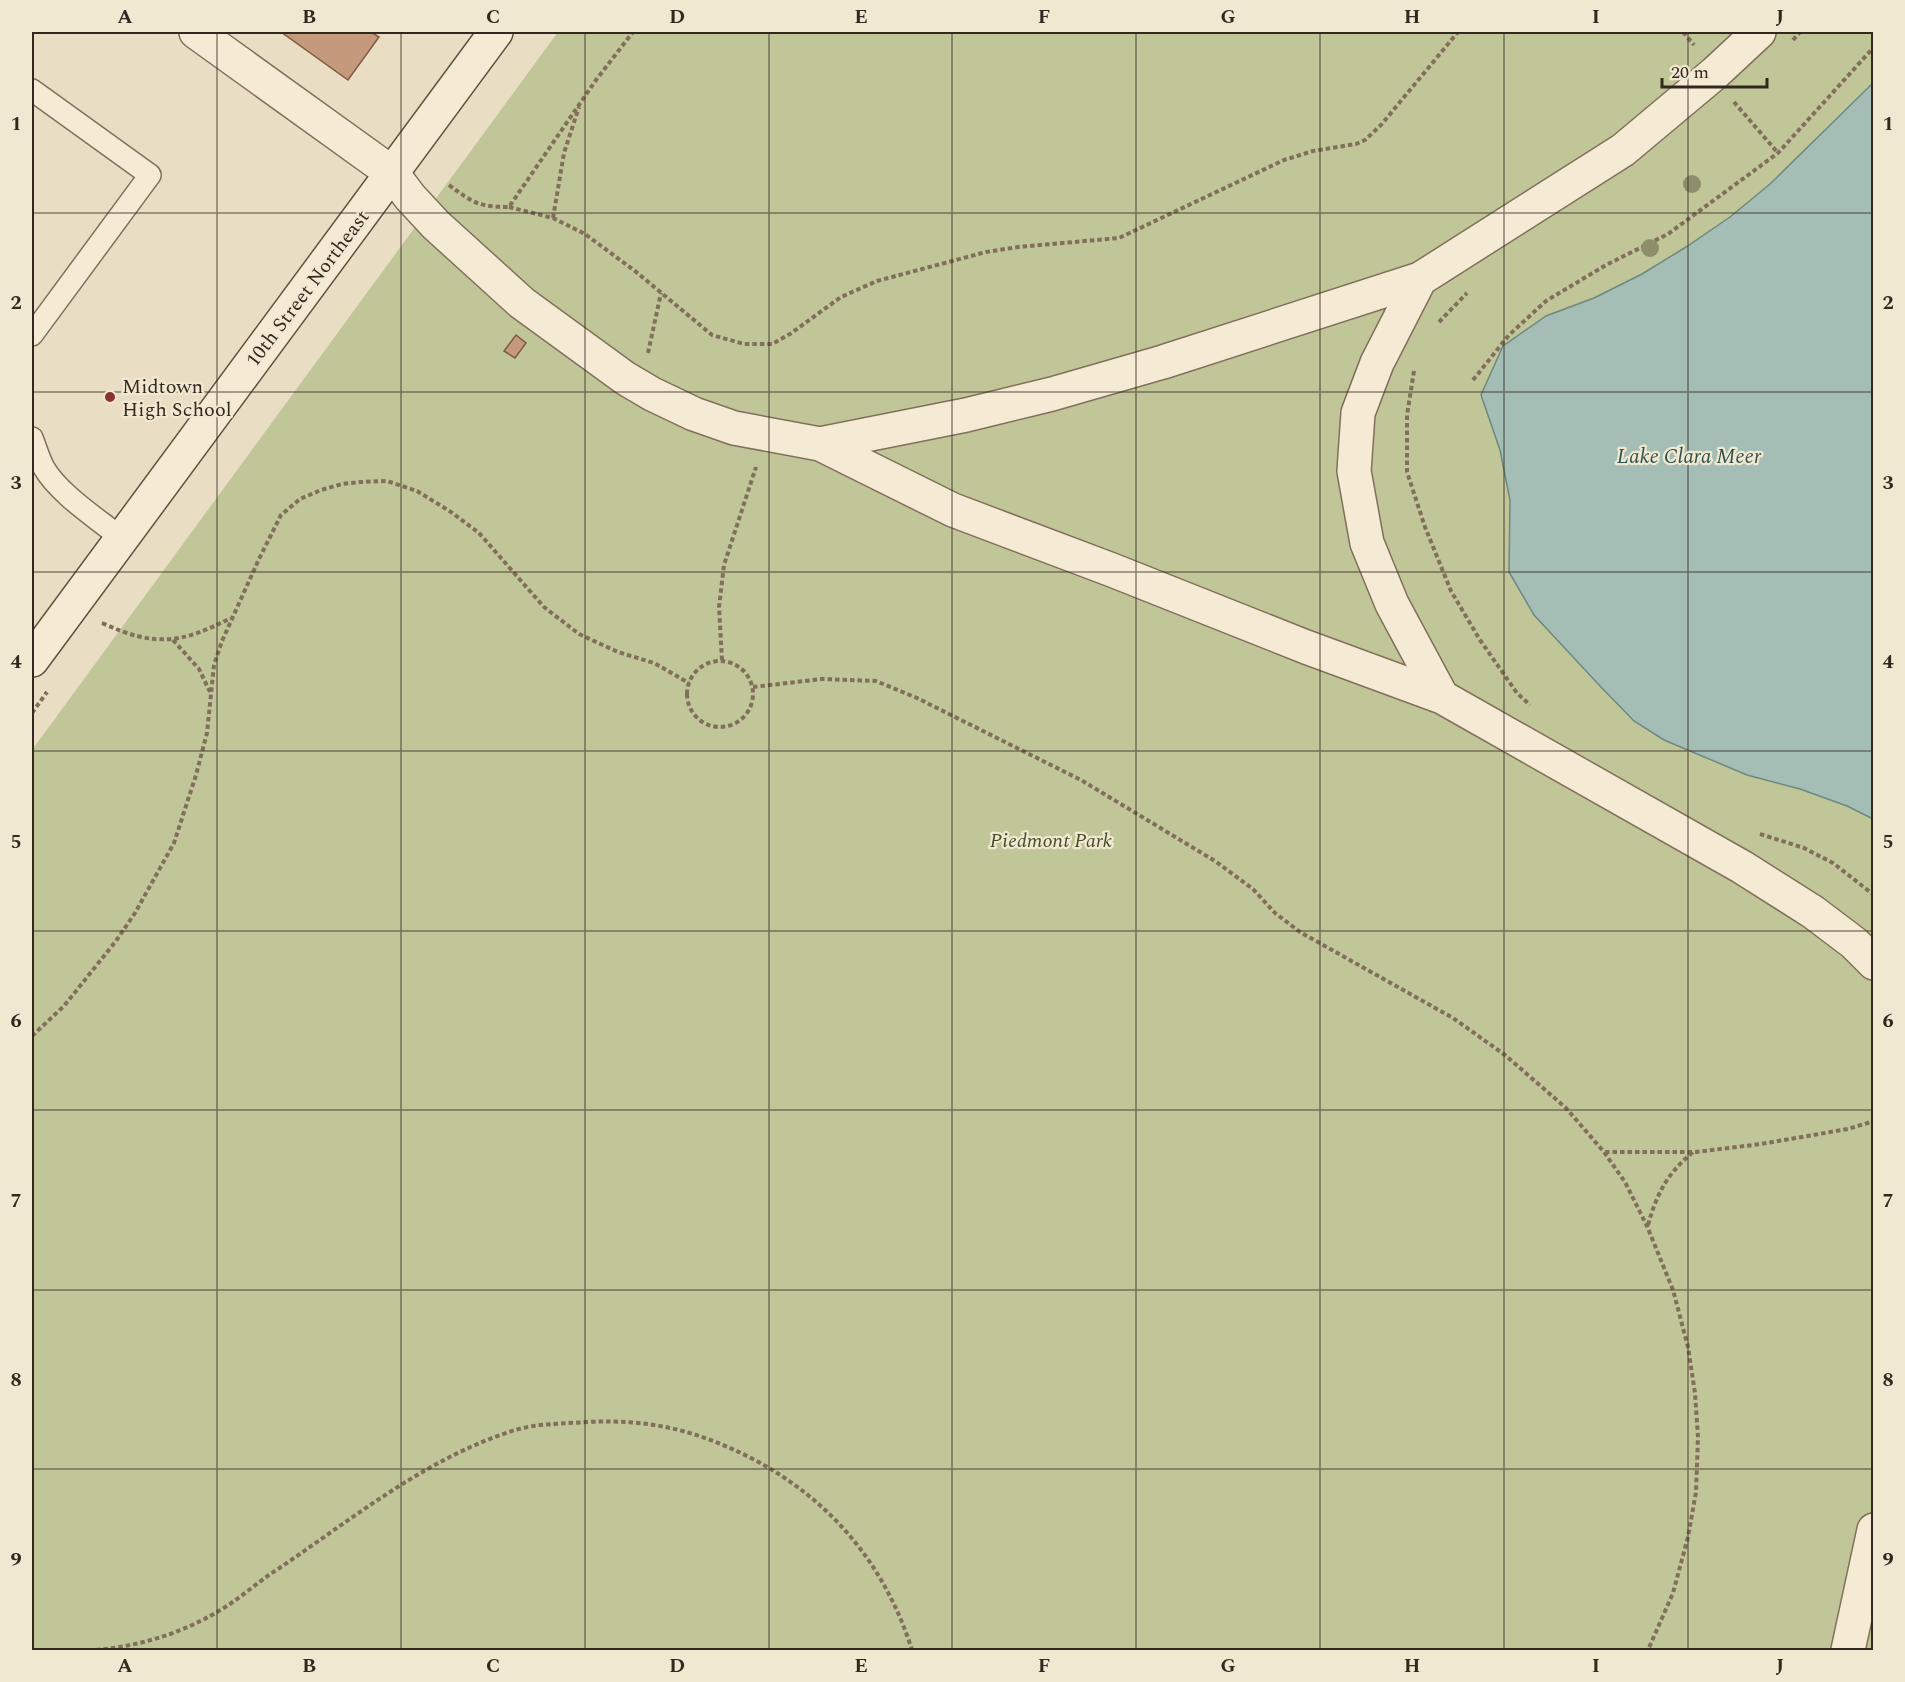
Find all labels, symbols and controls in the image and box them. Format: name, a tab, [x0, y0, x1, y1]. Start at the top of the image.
text: A	[117, 2, 133, 32]
text: B	[302, 2, 316, 32]
text: C	[486, 2, 500, 32]
text: D	[669, 2, 685, 32]
text: E	[854, 2, 868, 32]
text: F	[1038, 2, 1050, 32]
text: G	[1220, 2, 1236, 32]
text: H	[1404, 2, 1420, 32]
text: I	[1592, 2, 1600, 32]
text: J	[1776, 2, 1784, 32]
scale bar	[1662, 51, 1767, 89]
text: 20 m	[1671, 59, 1709, 86]
text: 1	[10, 109, 22, 139]
text: 1	[1882, 109, 1894, 139]
street label: 10th Street Northeast	[239, 204, 377, 373]
text: 2	[10, 288, 22, 318]
text: 2	[1882, 288, 1894, 318]
place label: Midtown High School	[122, 372, 232, 425]
marker: Midtown High School	[103, 390, 117, 404]
water label: Lake Clara Meer	[1617, 441, 1762, 473]
text: 3	[10, 468, 22, 498]
text: 3	[1882, 468, 1894, 498]
text: 4	[10, 647, 22, 677]
text: 4	[1882, 647, 1894, 677]
park label: Piedmont Park	[990, 826, 1113, 856]
text: 5	[10, 827, 22, 857]
text: 5	[1882, 827, 1894, 857]
text: 6	[10, 1006, 22, 1036]
text: 6	[1882, 1006, 1894, 1036]
text: 7	[10, 1186, 22, 1216]
text: 7	[1882, 1186, 1894, 1216]
text: 8	[10, 1365, 22, 1395]
text: 8	[1882, 1365, 1894, 1395]
text: 9	[10, 1545, 22, 1575]
text: 9	[1882, 1545, 1894, 1575]
text: A	[117, 1651, 133, 1681]
text: B	[302, 1651, 316, 1681]
text: C	[486, 1651, 500, 1681]
text: D	[669, 1651, 685, 1681]
text: E	[854, 1651, 868, 1681]
text: F	[1038, 1651, 1050, 1681]
text: G	[1220, 1651, 1236, 1681]
text: H	[1404, 1651, 1420, 1681]
text: I	[1592, 1651, 1600, 1681]
text: J	[1776, 1651, 1784, 1681]

